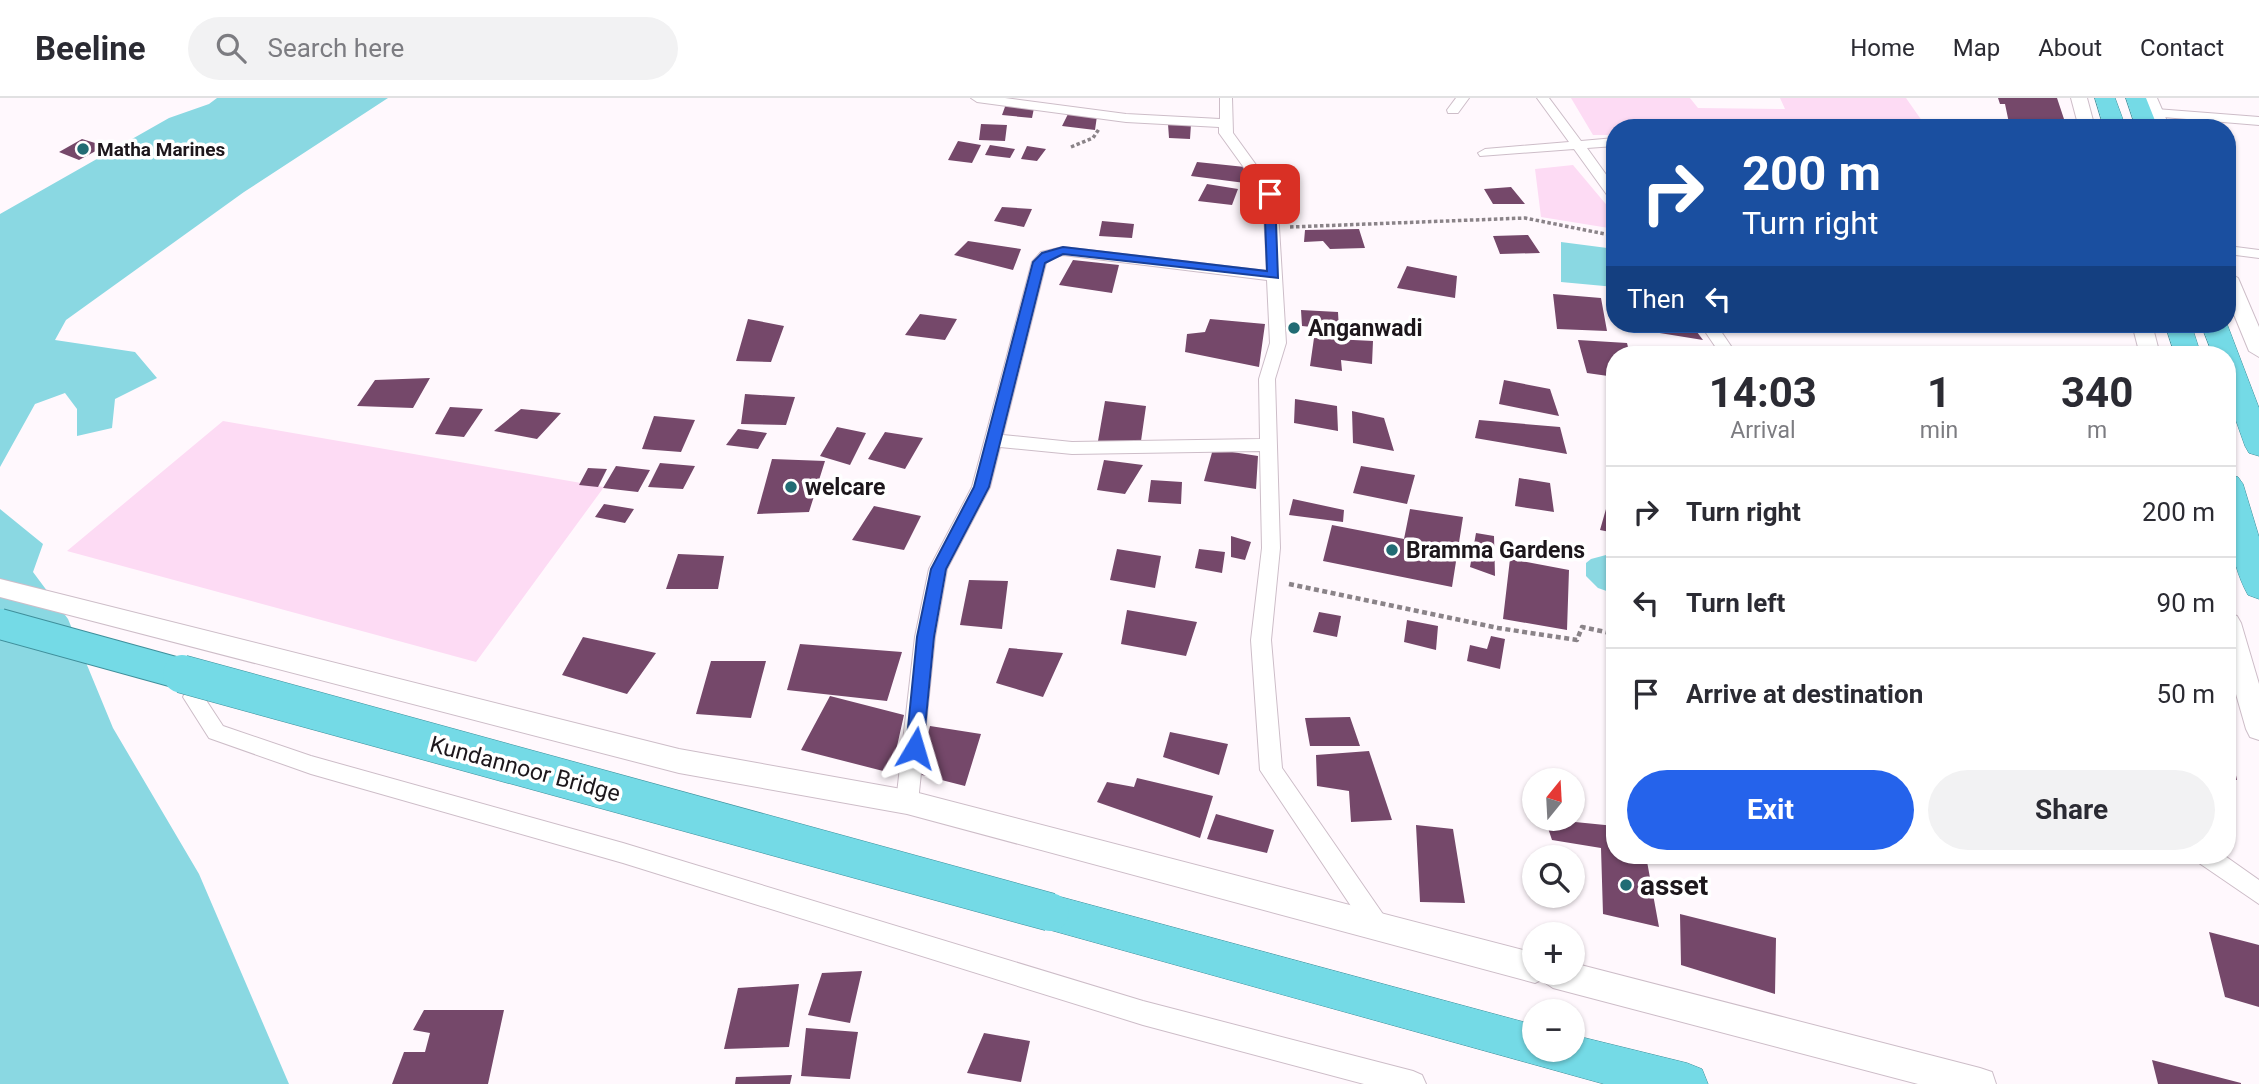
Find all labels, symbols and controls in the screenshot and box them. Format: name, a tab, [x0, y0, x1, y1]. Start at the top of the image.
search box	[188, 17, 678, 80]
text: Beeline	[35, 29, 146, 68]
icon: search	[212, 29, 250, 67]
text: Search here	[268, 33, 404, 63]
text: Home	[1850, 34, 1915, 62]
text: Map	[1953, 34, 2000, 62]
text: About	[2038, 34, 2102, 62]
text: Contact	[2140, 34, 2224, 62]
place label: Matha Marines	[97, 138, 225, 161]
marker: Matha Marines	[75, 141, 91, 157]
text: 200 m	[1742, 145, 1881, 202]
icon: right	[1627, 147, 1718, 238]
pin	[1240, 164, 1300, 224]
icon: arrive	[1251, 175, 1289, 213]
text: Turn right	[1742, 204, 1878, 242]
icon: left	[1699, 280, 1737, 318]
text: Then	[1627, 284, 1685, 314]
place label: Anganwadi	[1308, 315, 1423, 342]
marker: Anganwadi	[1286, 320, 1302, 336]
text: 14:03	[1709, 368, 1817, 417]
text: 1	[1927, 368, 1951, 417]
text: 340	[2061, 368, 2133, 417]
text: Arrival	[1730, 417, 1796, 444]
text: min	[1920, 417, 1958, 444]
text: m	[2087, 417, 2107, 444]
place label: welcare	[805, 474, 885, 501]
marker: welcare	[783, 479, 799, 495]
icon: right	[1627, 493, 1665, 531]
text: Turn right	[1686, 497, 1801, 527]
text: 200 m	[2142, 497, 2215, 527]
place label: Bramma Gardens	[1406, 537, 1585, 564]
marker: Bramma Gardens	[1384, 542, 1400, 558]
icon: left	[1627, 584, 1665, 622]
text: Turn left	[1686, 588, 1785, 618]
text: 90 m	[2157, 588, 2215, 618]
icon: arrive	[1627, 675, 1665, 713]
text: Arrive at destination	[1686, 679, 1923, 709]
text: 50 m	[2157, 679, 2215, 709]
position arrow	[878, 711, 952, 785]
street label: Kundannoor Bridge	[427, 731, 623, 807]
north arrow	[1522, 768, 1586, 831]
map controls	[1522, 768, 1585, 1062]
button: Exit	[1627, 770, 1914, 850]
button: Share	[1928, 770, 2215, 850]
button: search	[1522, 845, 1585, 908]
place label: asset	[1640, 869, 1708, 902]
marker: asset	[1618, 877, 1634, 893]
button: +	[1522, 922, 1585, 985]
button: −	[1522, 999, 1585, 1062]

